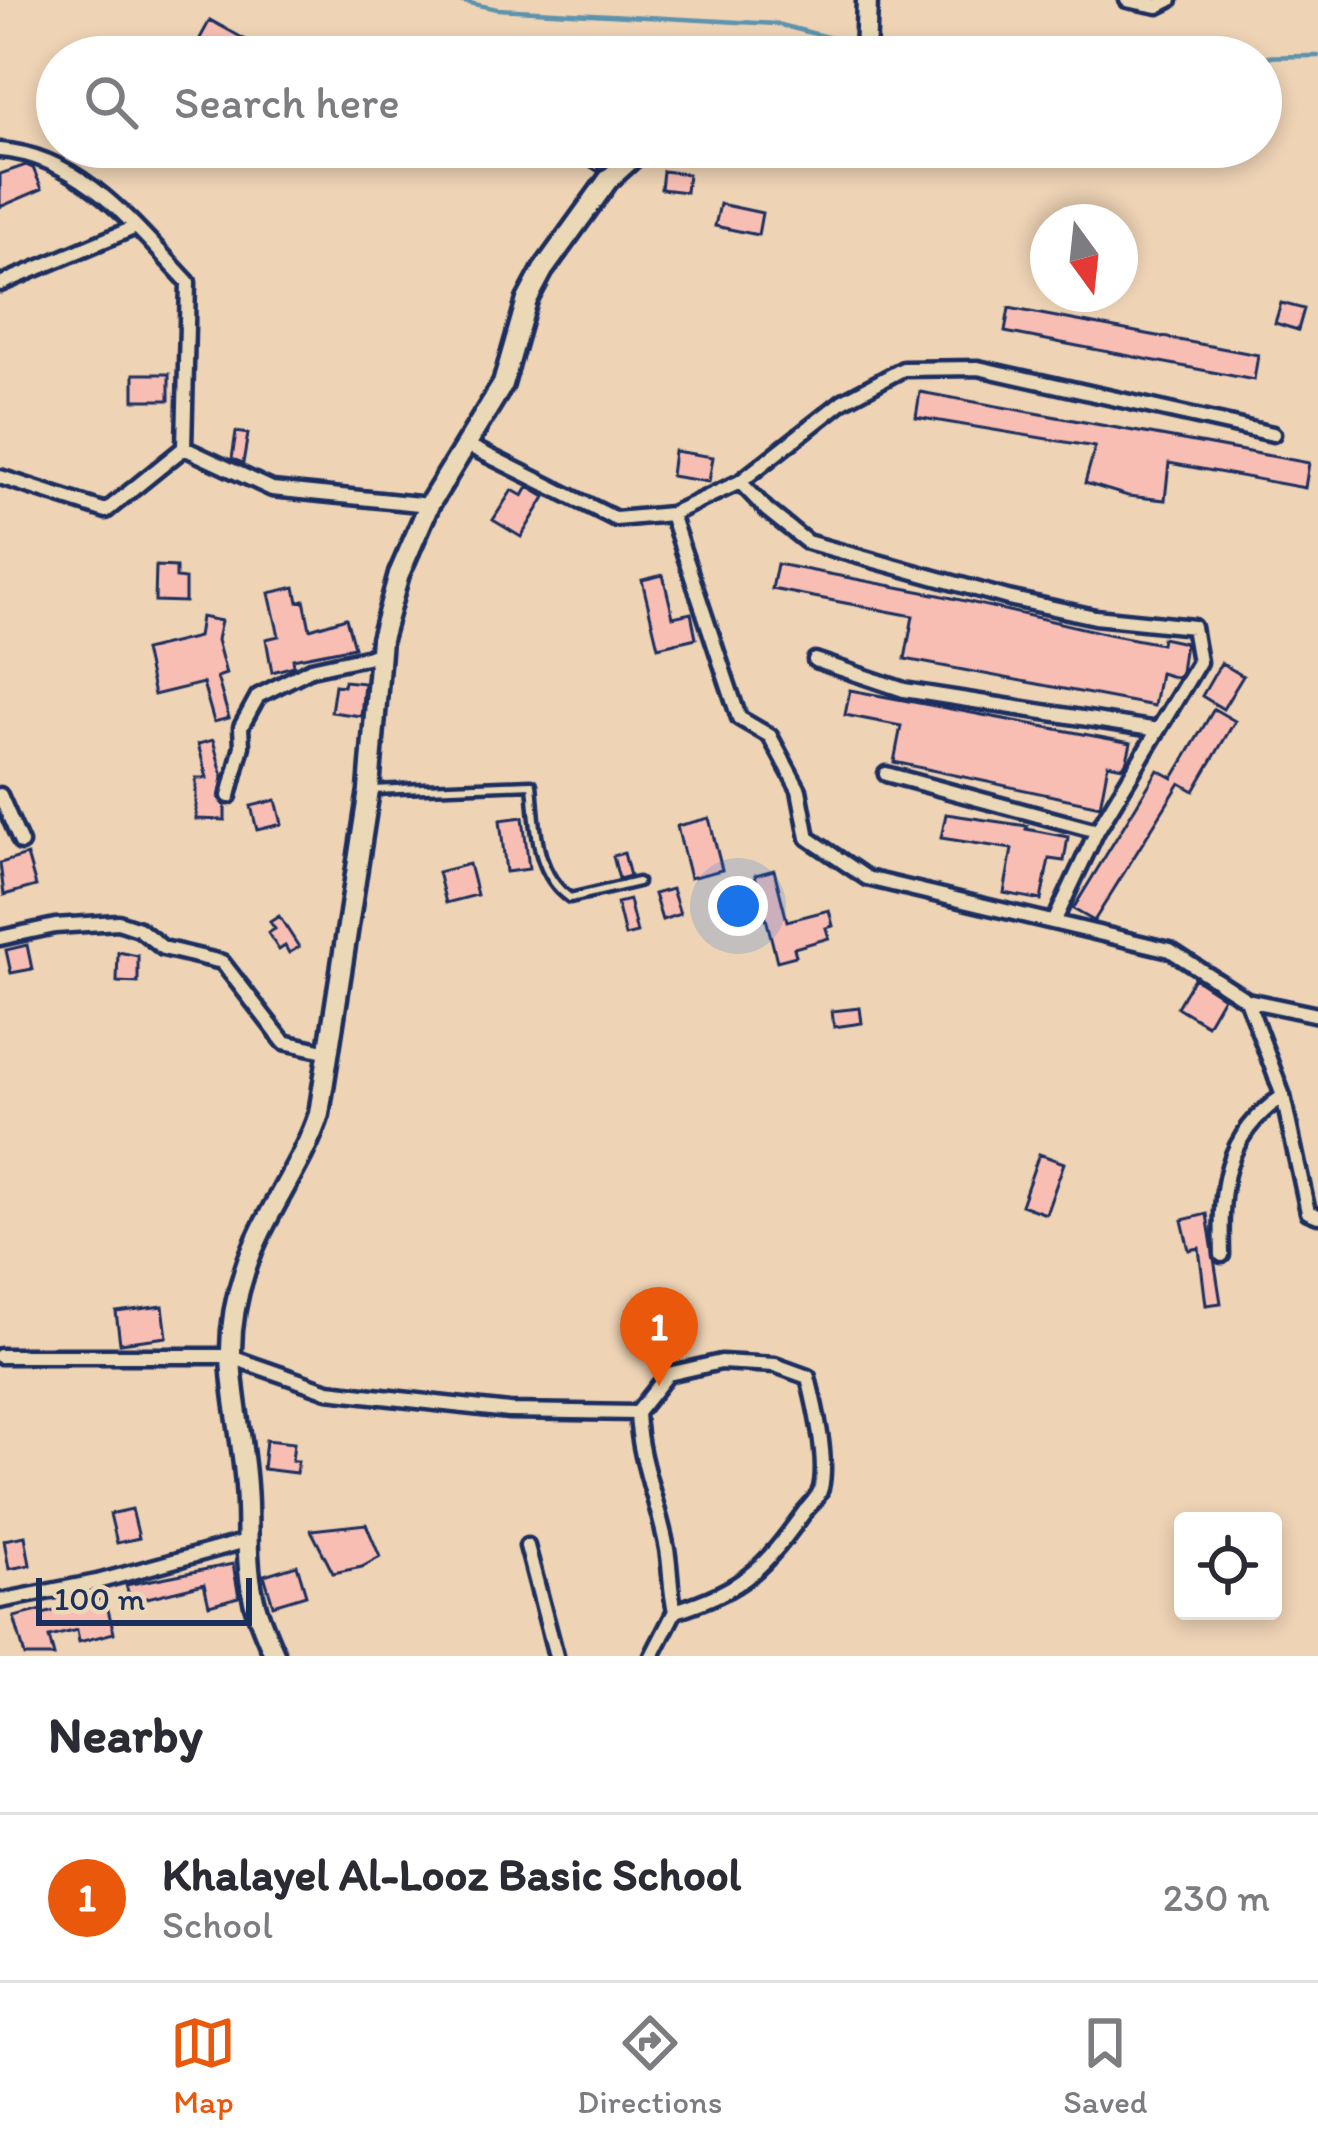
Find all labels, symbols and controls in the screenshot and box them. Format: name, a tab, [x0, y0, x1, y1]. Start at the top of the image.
search box	[36, 36, 1282, 168]
icon: search	[78, 69, 144, 135]
text: Search here	[174, 75, 400, 129]
north arrow	[1030, 204, 1138, 312]
your location	[708, 876, 768, 936]
pin: 1	[620, 1287, 698, 1386]
map controls	[1174, 1512, 1282, 1620]
button: locate	[1174, 1512, 1282, 1620]
scale bar	[36, 1572, 252, 1625]
text: 100 m	[54, 1579, 145, 1618]
text: Nearby	[48, 1704, 203, 1765]
text: Khalayel Al-Looz Basic School	[162, 1847, 741, 1901]
text: 1	[78, 1874, 96, 1921]
text: 230 m	[1163, 1874, 1270, 1921]
text: School	[162, 1901, 273, 1948]
tab: Map	[170, 2010, 236, 2121]
tab: Directions	[577, 2010, 722, 2121]
tab: Saved	[1063, 2010, 1148, 2121]

